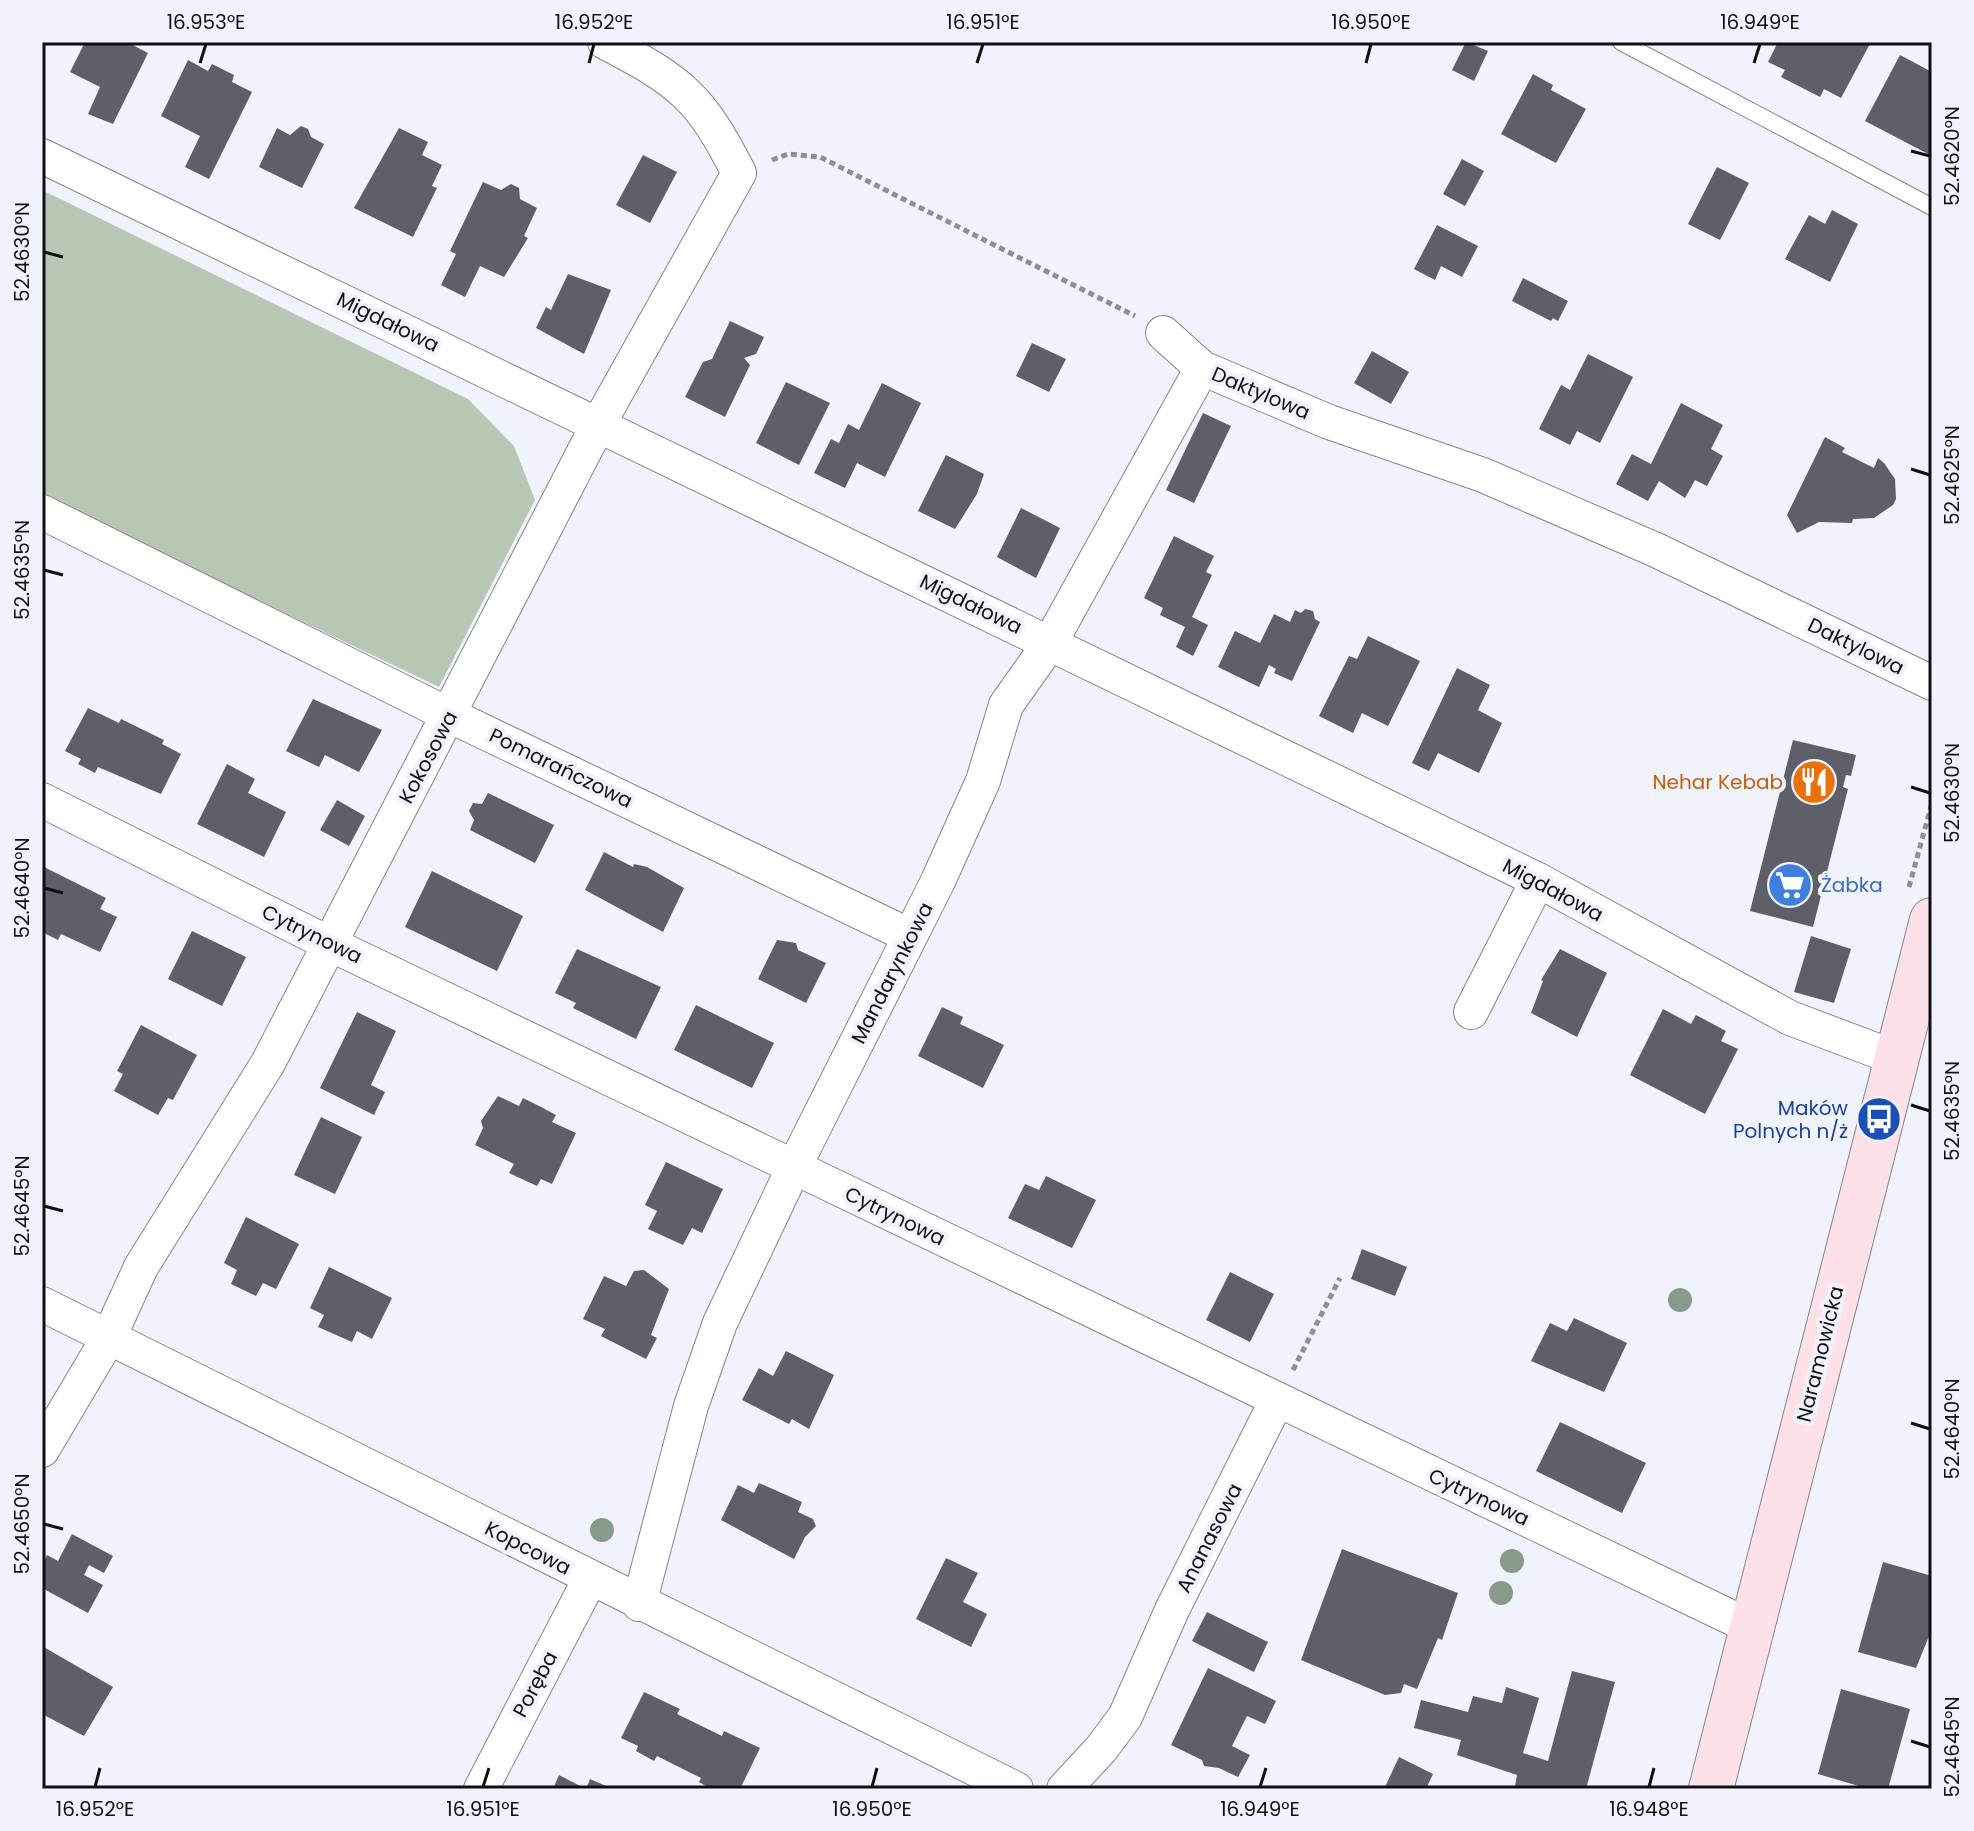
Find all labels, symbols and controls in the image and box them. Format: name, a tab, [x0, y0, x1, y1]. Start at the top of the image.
text: 16.953°E	[167, 8, 245, 36]
text: 16.952°E	[555, 8, 633, 36]
text: 16.951°E	[946, 8, 1020, 36]
text: 16.950°E	[1331, 8, 1411, 36]
text: 16.949°E	[1720, 8, 1800, 36]
text: 52.4620°N	[1938, 106, 1966, 206]
text: 52.4630°N	[8, 202, 36, 302]
street label: Migdałowa	[332, 285, 444, 359]
street label: Daktylowa	[1208, 360, 1314, 426]
text: 52.4625°N	[1938, 425, 1966, 525]
text: 52.4635°N	[8, 520, 36, 620]
street label: Migdałowa	[915, 567, 1027, 641]
street label: Daktylowa	[1803, 611, 1909, 681]
street label: Kokosowa	[392, 706, 464, 808]
street label: Pomarańczowa	[485, 721, 637, 815]
text: 52.4630°N	[1938, 743, 1966, 843]
restaurant icon: Nehar Kebab	[1790, 758, 1838, 806]
place label: Nehar Kebab	[1652, 768, 1783, 796]
text: 52.4640°N	[8, 838, 36, 938]
street label: Migdałowa	[1498, 852, 1608, 928]
supermarket icon: Żabka	[1766, 861, 1814, 909]
place label: Żabka	[1821, 871, 1883, 899]
street label: Cytrynowa	[257, 898, 367, 970]
street label: Mandarynkowa	[844, 898, 940, 1048]
text: 52.4635°N	[1938, 1061, 1966, 1161]
place label: Maków Polnych n/ż	[1733, 1094, 1849, 1145]
bus stop icon: Maków Polnych n/ż	[1855, 1095, 1903, 1143]
text: 52.4645°N	[8, 1156, 36, 1256]
street label: Cytrynowa	[840, 1180, 950, 1252]
street label: Naramowicka	[1790, 1283, 1850, 1425]
text: 52.4640°N	[1938, 1379, 1966, 1479]
street label: Cytrynowa	[1424, 1461, 1534, 1533]
text: 52.4650°N	[8, 1474, 36, 1574]
street label: Ananasowa	[1169, 1479, 1249, 1597]
street label: Kopcowa	[480, 1514, 576, 1582]
street label: Poręba	[506, 1646, 564, 1722]
text: 52.4645°N	[1938, 1697, 1966, 1797]
text: 16.952°E	[56, 1795, 134, 1823]
text: 16.951°E	[446, 1795, 520, 1823]
text: 16.950°E	[832, 1795, 912, 1823]
text: 16.949°E	[1220, 1795, 1300, 1823]
text: 16.948°E	[1609, 1795, 1689, 1823]

